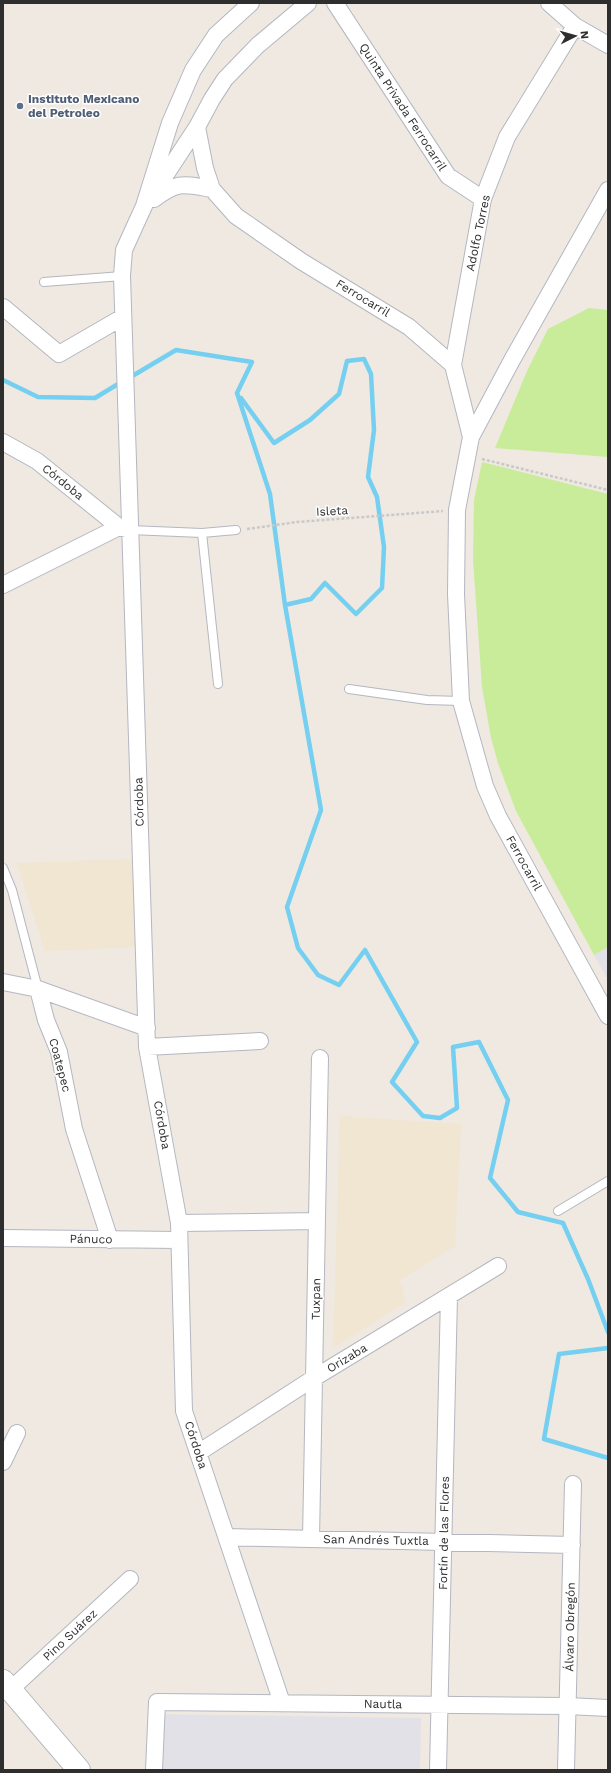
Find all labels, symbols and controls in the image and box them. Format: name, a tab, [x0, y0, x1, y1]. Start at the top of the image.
north arrow	[555, 16, 595, 56]
text: N	[578, 30, 591, 40]
street label: Quinta Privada Ferrocarril	[356, 40, 450, 174]
place label: Instituto Mexicano del Petroleo	[28, 92, 139, 120]
marker: Instituto Mexicano del Petroleo	[15, 101, 25, 111]
street label: Adolfo Torres	[463, 194, 493, 272]
street label: Ferrocarril	[333, 276, 393, 320]
street label: Córdoba	[39, 461, 87, 503]
street label: Isleta	[316, 503, 349, 519]
street label: Córdoba	[131, 777, 147, 827]
street label: Ferrocarril	[503, 833, 545, 893]
street label: Coatepec	[46, 1037, 74, 1094]
street label: Córdoba	[151, 1100, 173, 1151]
street label: Pánuco	[69, 1232, 113, 1246]
street label: Tuxpan	[309, 1278, 323, 1320]
street label: Orizaba	[324, 1340, 370, 1375]
street label: Córdoba	[182, 1419, 210, 1471]
street label: Fortín de las Flores	[436, 1476, 452, 1590]
street label: San Andrés Tuxtla	[323, 1532, 429, 1548]
street label: Álvaro Obregón	[562, 1582, 578, 1672]
street label: Pino Suárez	[40, 1606, 100, 1664]
street label: Nautla	[364, 1697, 403, 1711]

